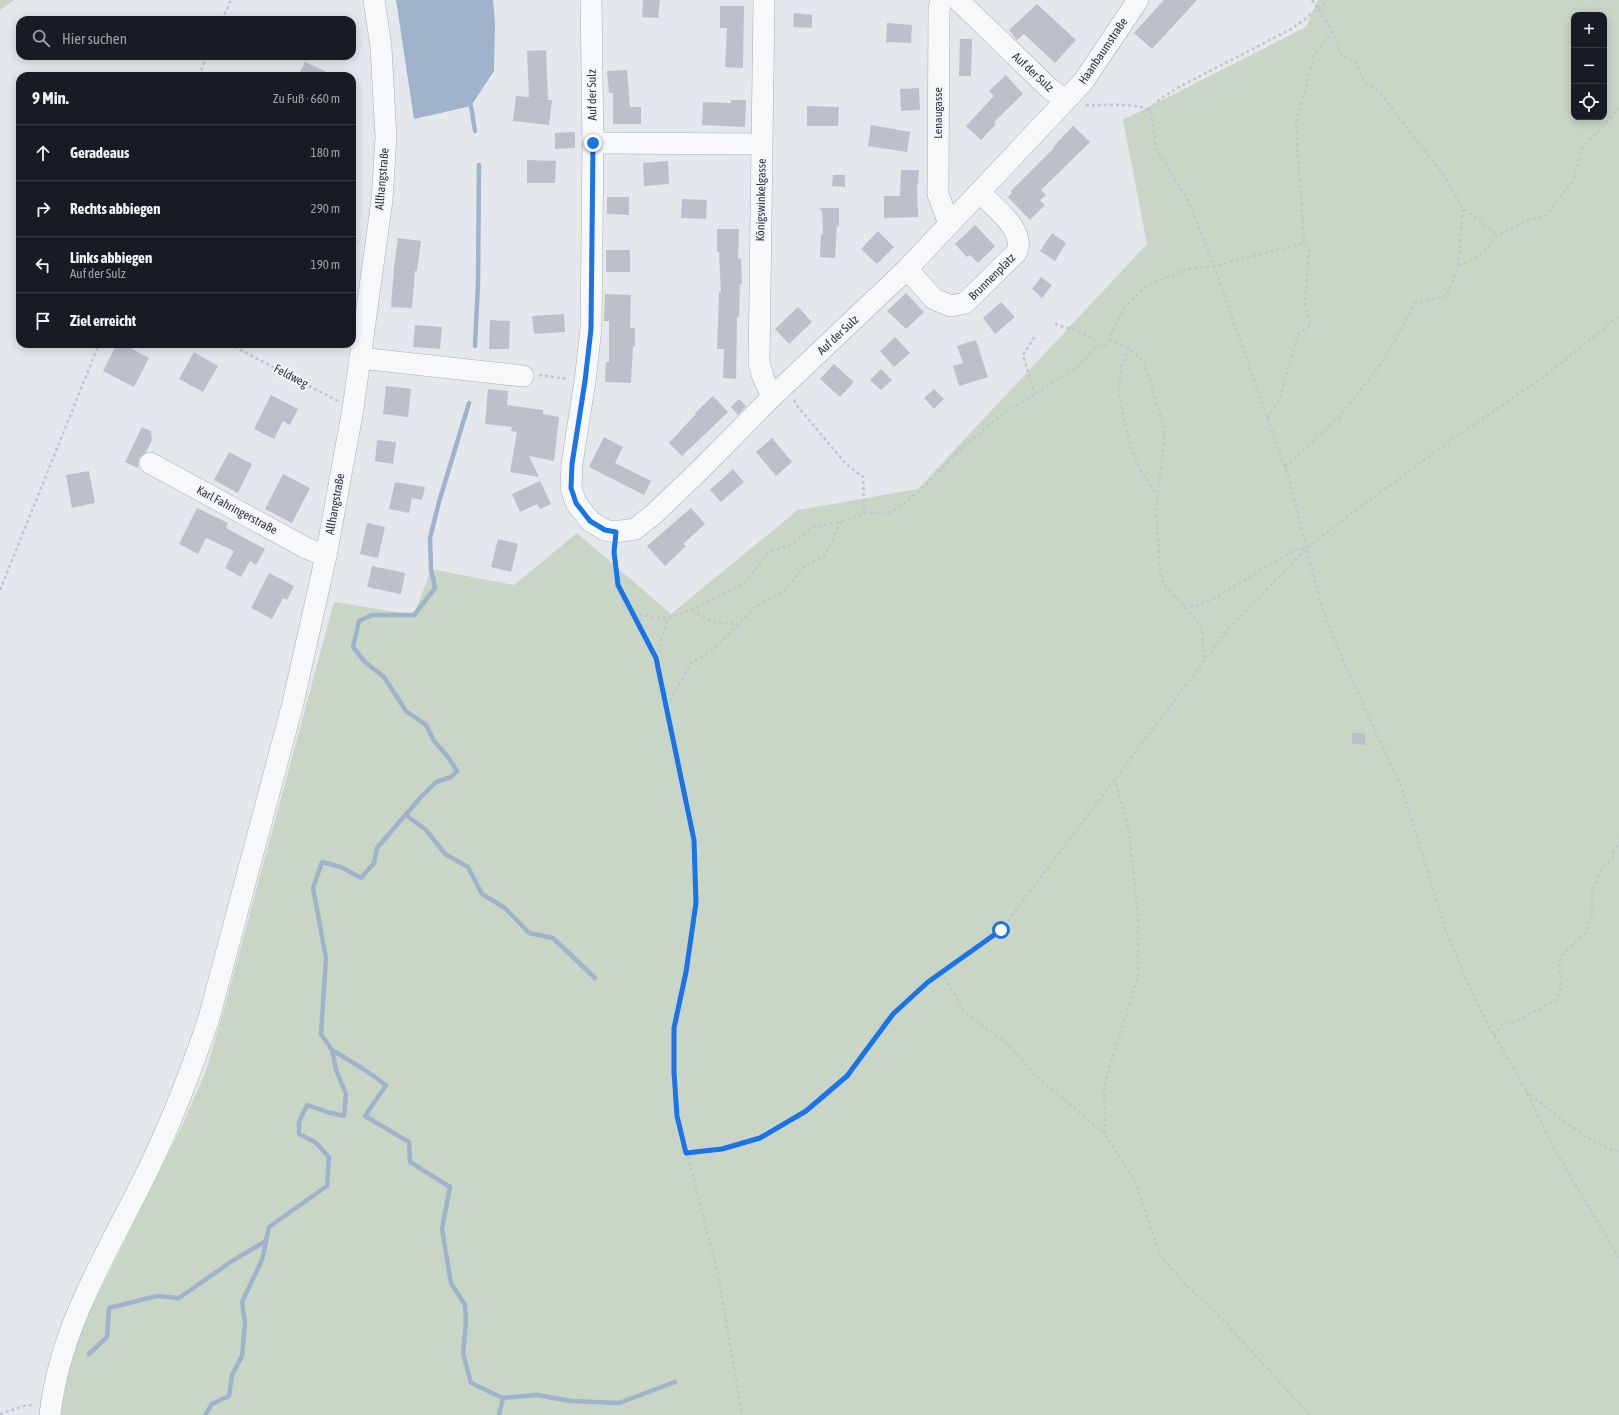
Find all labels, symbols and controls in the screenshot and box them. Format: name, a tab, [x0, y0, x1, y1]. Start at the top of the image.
map controls	[1571, 12, 1607, 120]
button: +	[1571, 12, 1607, 48]
street label: Haanbaumstraße	[1076, 15, 1130, 87]
search box	[16, 16, 356, 60]
icon: search	[30, 27, 52, 49]
text: Hier suchen	[62, 30, 127, 47]
button: −	[1571, 48, 1607, 84]
street label: Auf der Sulz	[1009, 49, 1057, 95]
street label: Auf der Sulz	[585, 69, 599, 121]
button: locate	[1571, 84, 1607, 120]
street label: Lenaugasse	[931, 87, 945, 139]
text: 9 Min.	[32, 88, 69, 108]
text: Zu Fuß · 660 m	[273, 91, 340, 106]
route end	[584, 134, 602, 152]
icon: ahead	[32, 142, 54, 164]
text: Geradeaus	[70, 144, 129, 161]
text: 180 m	[311, 145, 340, 160]
street label: Allhangstraße	[372, 147, 392, 211]
street label: Königswinkelgasse	[753, 158, 769, 242]
icon: right	[32, 198, 54, 220]
text: Rechts abbiegen	[70, 200, 160, 217]
text: 290 m	[311, 201, 340, 216]
text: Links abbiegen	[70, 249, 152, 266]
street label: Brunnenplatz	[966, 250, 1019, 303]
icon: left	[32, 254, 54, 276]
text: 190 m	[311, 257, 340, 272]
text: Auf der Sulz	[70, 266, 126, 281]
icon: arrive	[32, 310, 54, 332]
text: Ziel erreicht	[70, 312, 136, 329]
street label: Auf der Sulz	[814, 312, 862, 358]
street label: Feldweg	[272, 361, 311, 391]
street label: Allhangstraße	[323, 472, 347, 536]
street label: Karl Fahringerstraße	[194, 483, 280, 537]
route start	[992, 921, 1010, 939]

